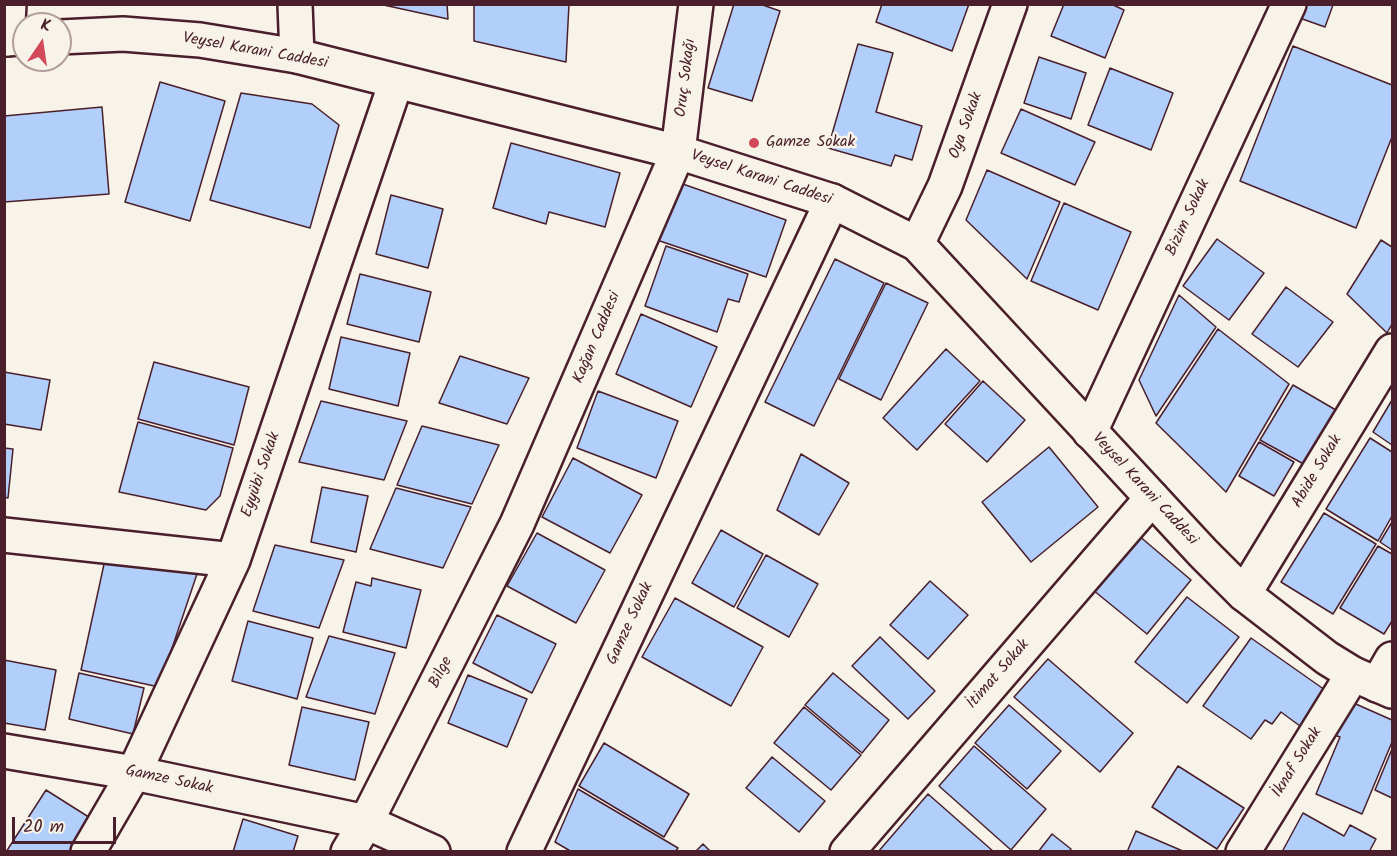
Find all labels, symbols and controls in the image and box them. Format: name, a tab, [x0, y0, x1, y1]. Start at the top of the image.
north arrow	[12, 12, 72, 72]
text: K	[38, 13, 53, 39]
street label: Veysel Karani Caddesi	[181, 30, 329, 74]
street label: Oruç Sokağı	[673, 38, 701, 118]
street label: Oya Sokak	[946, 90, 988, 162]
place label: Gamze Sokak	[766, 133, 855, 153]
marker: Gamze Sokak	[747, 136, 761, 150]
street label: Veysel Karani Caddesi	[688, 147, 834, 211]
street label: Bizim Sokak	[1163, 177, 1215, 259]
street label: Kağan Caddesi	[570, 289, 626, 387]
street label: Eyyübi Sokak	[238, 430, 286, 520]
street label: Veysel Karani Caddesi	[1087, 430, 1201, 550]
street label: Abide Sokak	[1289, 432, 1347, 512]
street label: Gamze Sokak	[604, 580, 658, 668]
street label: İtimat Sokak	[964, 636, 1034, 714]
street label: Bilge	[426, 654, 458, 692]
street label: İknaf Sokak	[1269, 724, 1327, 802]
street label: Gamze Sokak	[124, 762, 214, 800]
scale bar	[15, 805, 118, 843]
text: 20 m	[23, 813, 64, 842]

